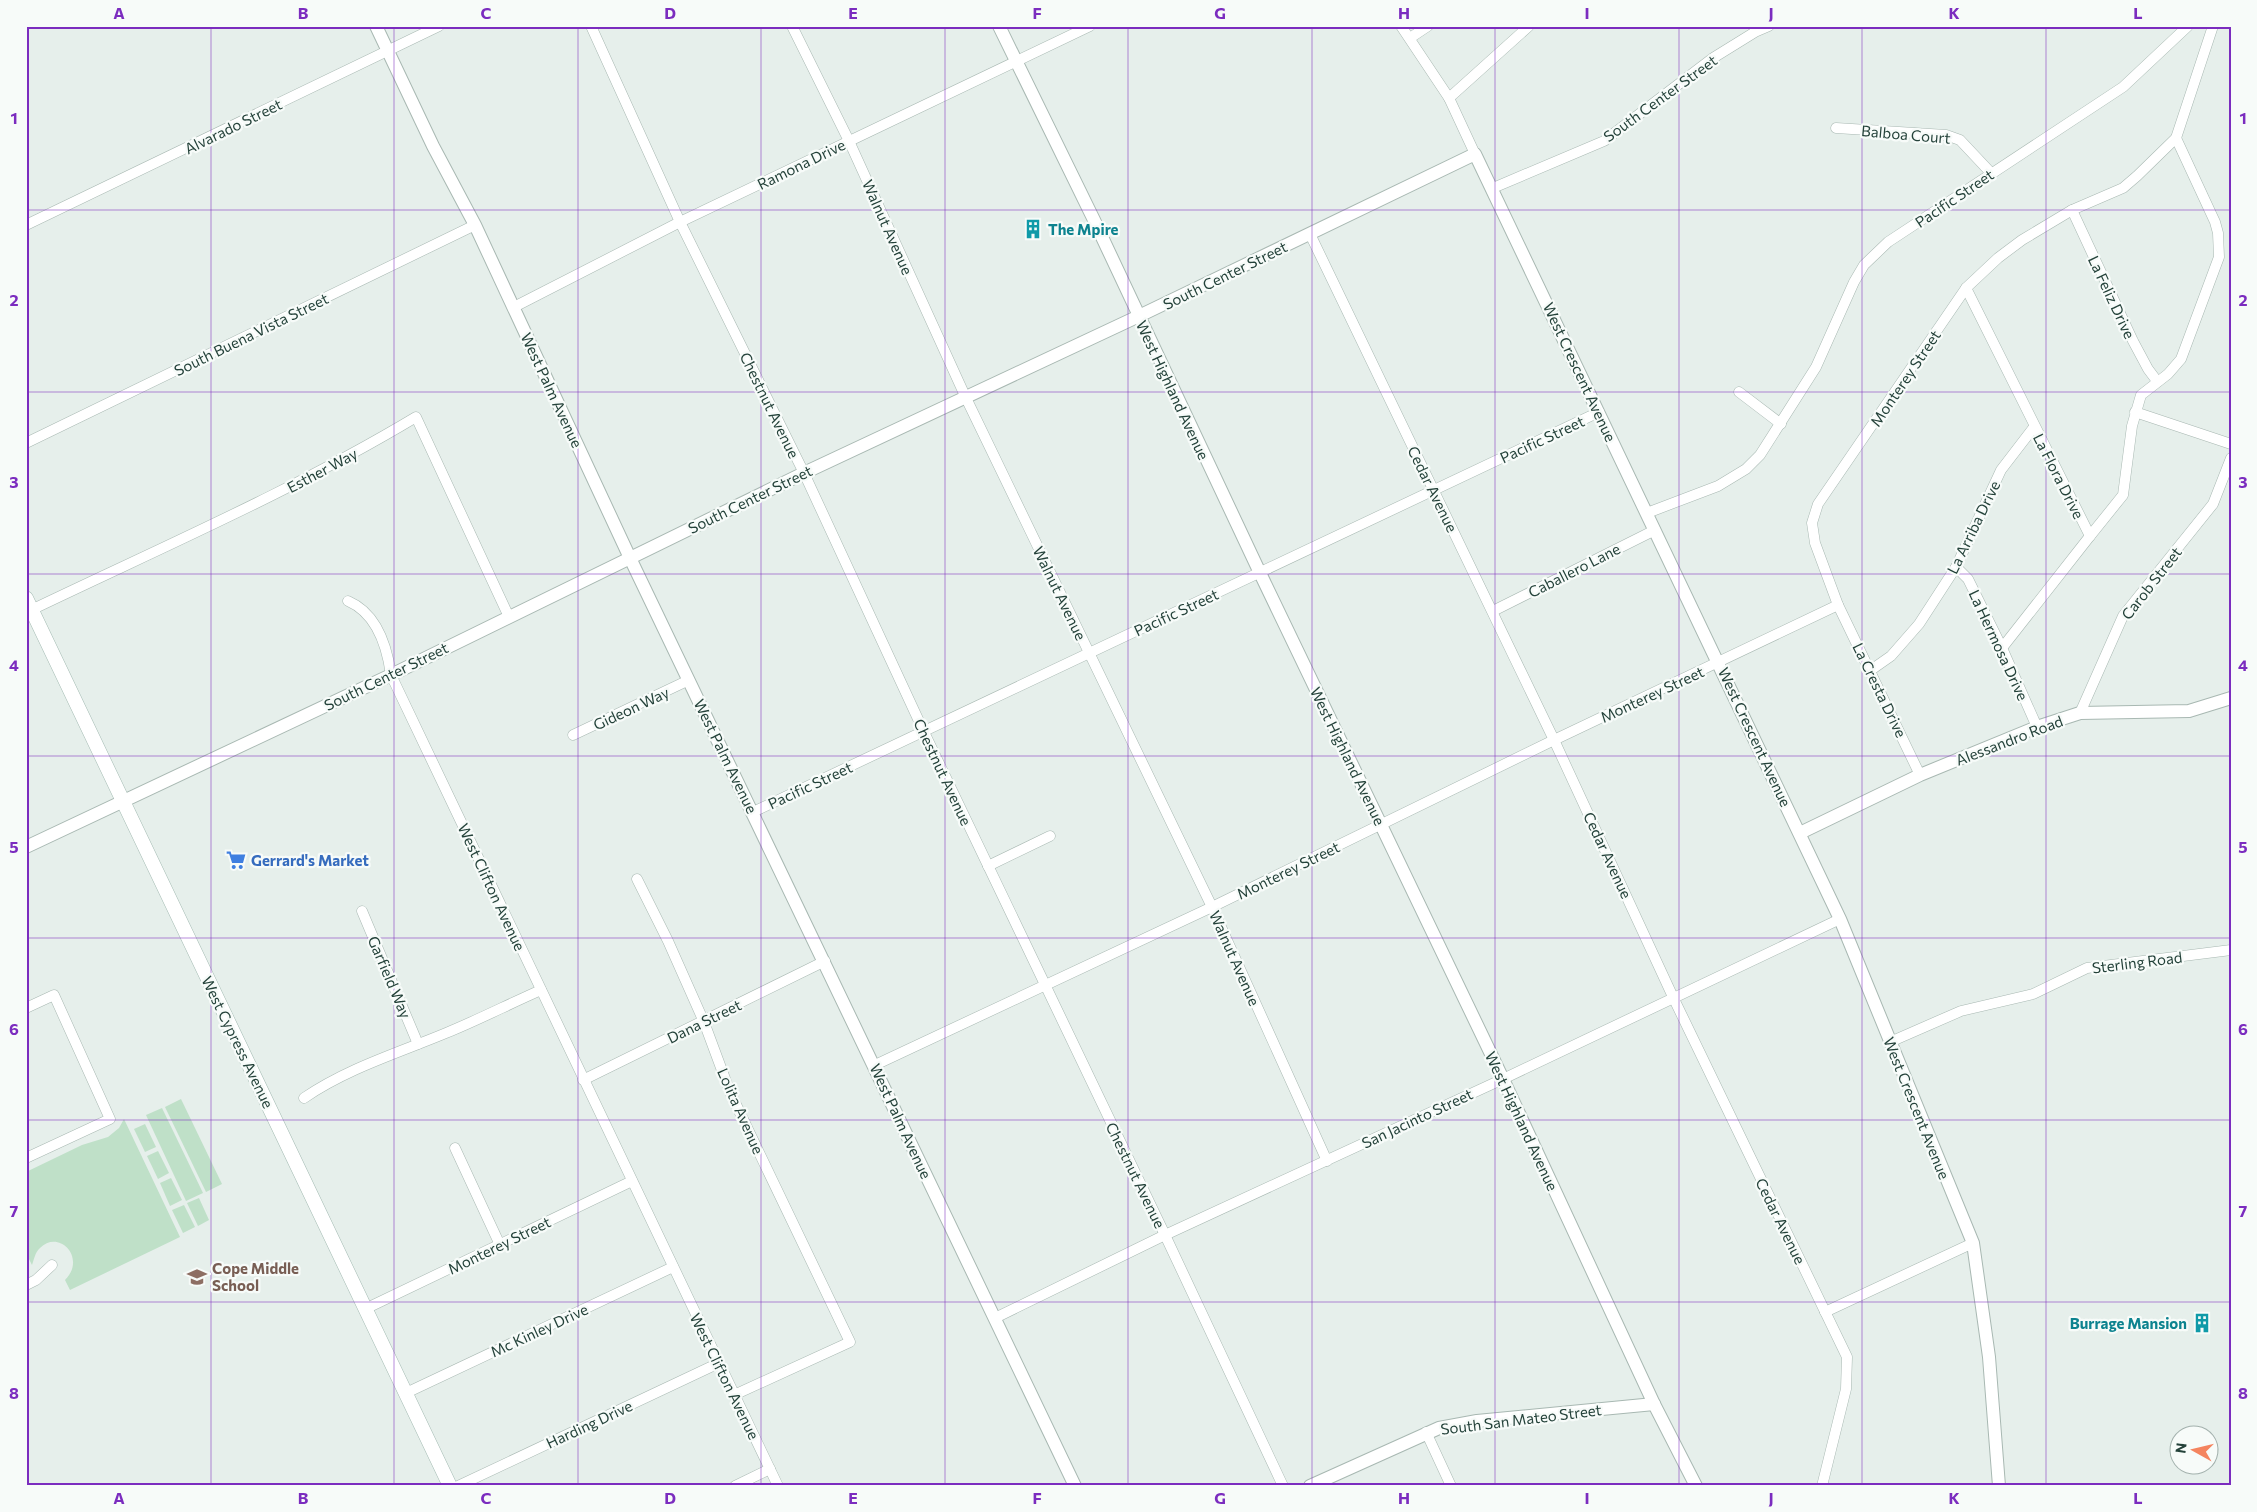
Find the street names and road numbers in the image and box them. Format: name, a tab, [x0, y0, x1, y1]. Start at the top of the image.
street label: South Center Street	[1600, 51, 1720, 145]
street label: Alvarado Street	[181, 95, 285, 157]
street label: Balboa Court	[1861, 121, 1951, 147]
street label: Ramona Drive	[754, 135, 848, 193]
street label: Pacific Street	[1911, 165, 1997, 231]
street label: Walnut Avenue	[859, 177, 917, 277]
street label: South Center Street	[1160, 237, 1290, 313]
street label: La Feliz Drive	[2085, 253, 2139, 342]
street label: South Buena Vista Street	[171, 289, 331, 379]
street label: West Crescent Avenue	[1540, 299, 1620, 445]
street label: West Highland Avenue	[1133, 318, 1213, 463]
street label: Monterey Street	[1866, 326, 1944, 430]
street label: West Palm Avenue	[517, 330, 587, 451]
street label: Chestnut Avenue	[737, 349, 803, 461]
street label: Pacific Street	[1497, 412, 1587, 466]
street label: La Flora Drive	[2030, 430, 2088, 522]
street label: Cedar Avenue	[1404, 443, 1462, 535]
street label: Esther Way	[284, 444, 360, 496]
street label: South Center Street	[685, 461, 815, 537]
street label: La Arriba Drive	[1943, 477, 2003, 576]
street label: Caballero Lane	[1525, 539, 1623, 601]
street label: Walnut Avenue	[1030, 543, 1091, 643]
street label: Carob Street	[2117, 543, 2185, 623]
street label: Pacific Street	[1131, 585, 1221, 639]
street label: La Hermosa Drive	[1965, 587, 2033, 703]
street label: South Center Street	[321, 638, 451, 714]
street label: La Cresta Drive	[1849, 640, 1911, 740]
street label: Monterey Street	[1597, 662, 1707, 726]
street label: West Crescent Avenue	[1715, 664, 1795, 810]
street label: Gideon Way	[590, 682, 672, 733]
street label: West Highland Avenue	[1307, 684, 1389, 828]
street label: West Palm Avenue	[691, 696, 762, 816]
street label: Alessandro Road	[1953, 711, 2065, 769]
street label: Chestnut Avenue	[910, 716, 976, 828]
street label: Pacific Street	[765, 758, 855, 812]
street label: Cedar Avenue	[1580, 809, 1636, 901]
street label: West Clifton Avenue	[455, 821, 529, 954]
street label: Monterey Street	[1234, 837, 1342, 903]
street label: Walnut Avenue	[1206, 908, 1264, 1008]
street label: Garfield Way	[365, 933, 416, 1021]
street label: Sterling Road	[2091, 948, 2183, 976]
street label: West Cypress Avenue	[198, 973, 278, 1111]
street label: Dana Street	[664, 995, 744, 1047]
street label: West Crescent Avenue	[1880, 1034, 1954, 1182]
street label: West Highland Avenue	[1482, 1049, 1562, 1194]
street label: West Palm Avenue	[866, 1061, 936, 1182]
street label: Lolita Avenue	[714, 1065, 768, 1157]
street label: San Jacinto Street	[1359, 1084, 1475, 1152]
street label: Chestnut Avenue	[1103, 1119, 1169, 1231]
street label: Cedar Avenue	[1752, 1175, 1810, 1267]
street label: Monterey Street	[445, 1212, 553, 1278]
street label: Mc Kinley Drive	[487, 1300, 591, 1360]
street label: West Clifton Avenue	[687, 1310, 763, 1442]
street label: Harding Drive	[543, 1396, 635, 1452]
street label: South San Mateo Street	[1439, 1400, 1603, 1438]

